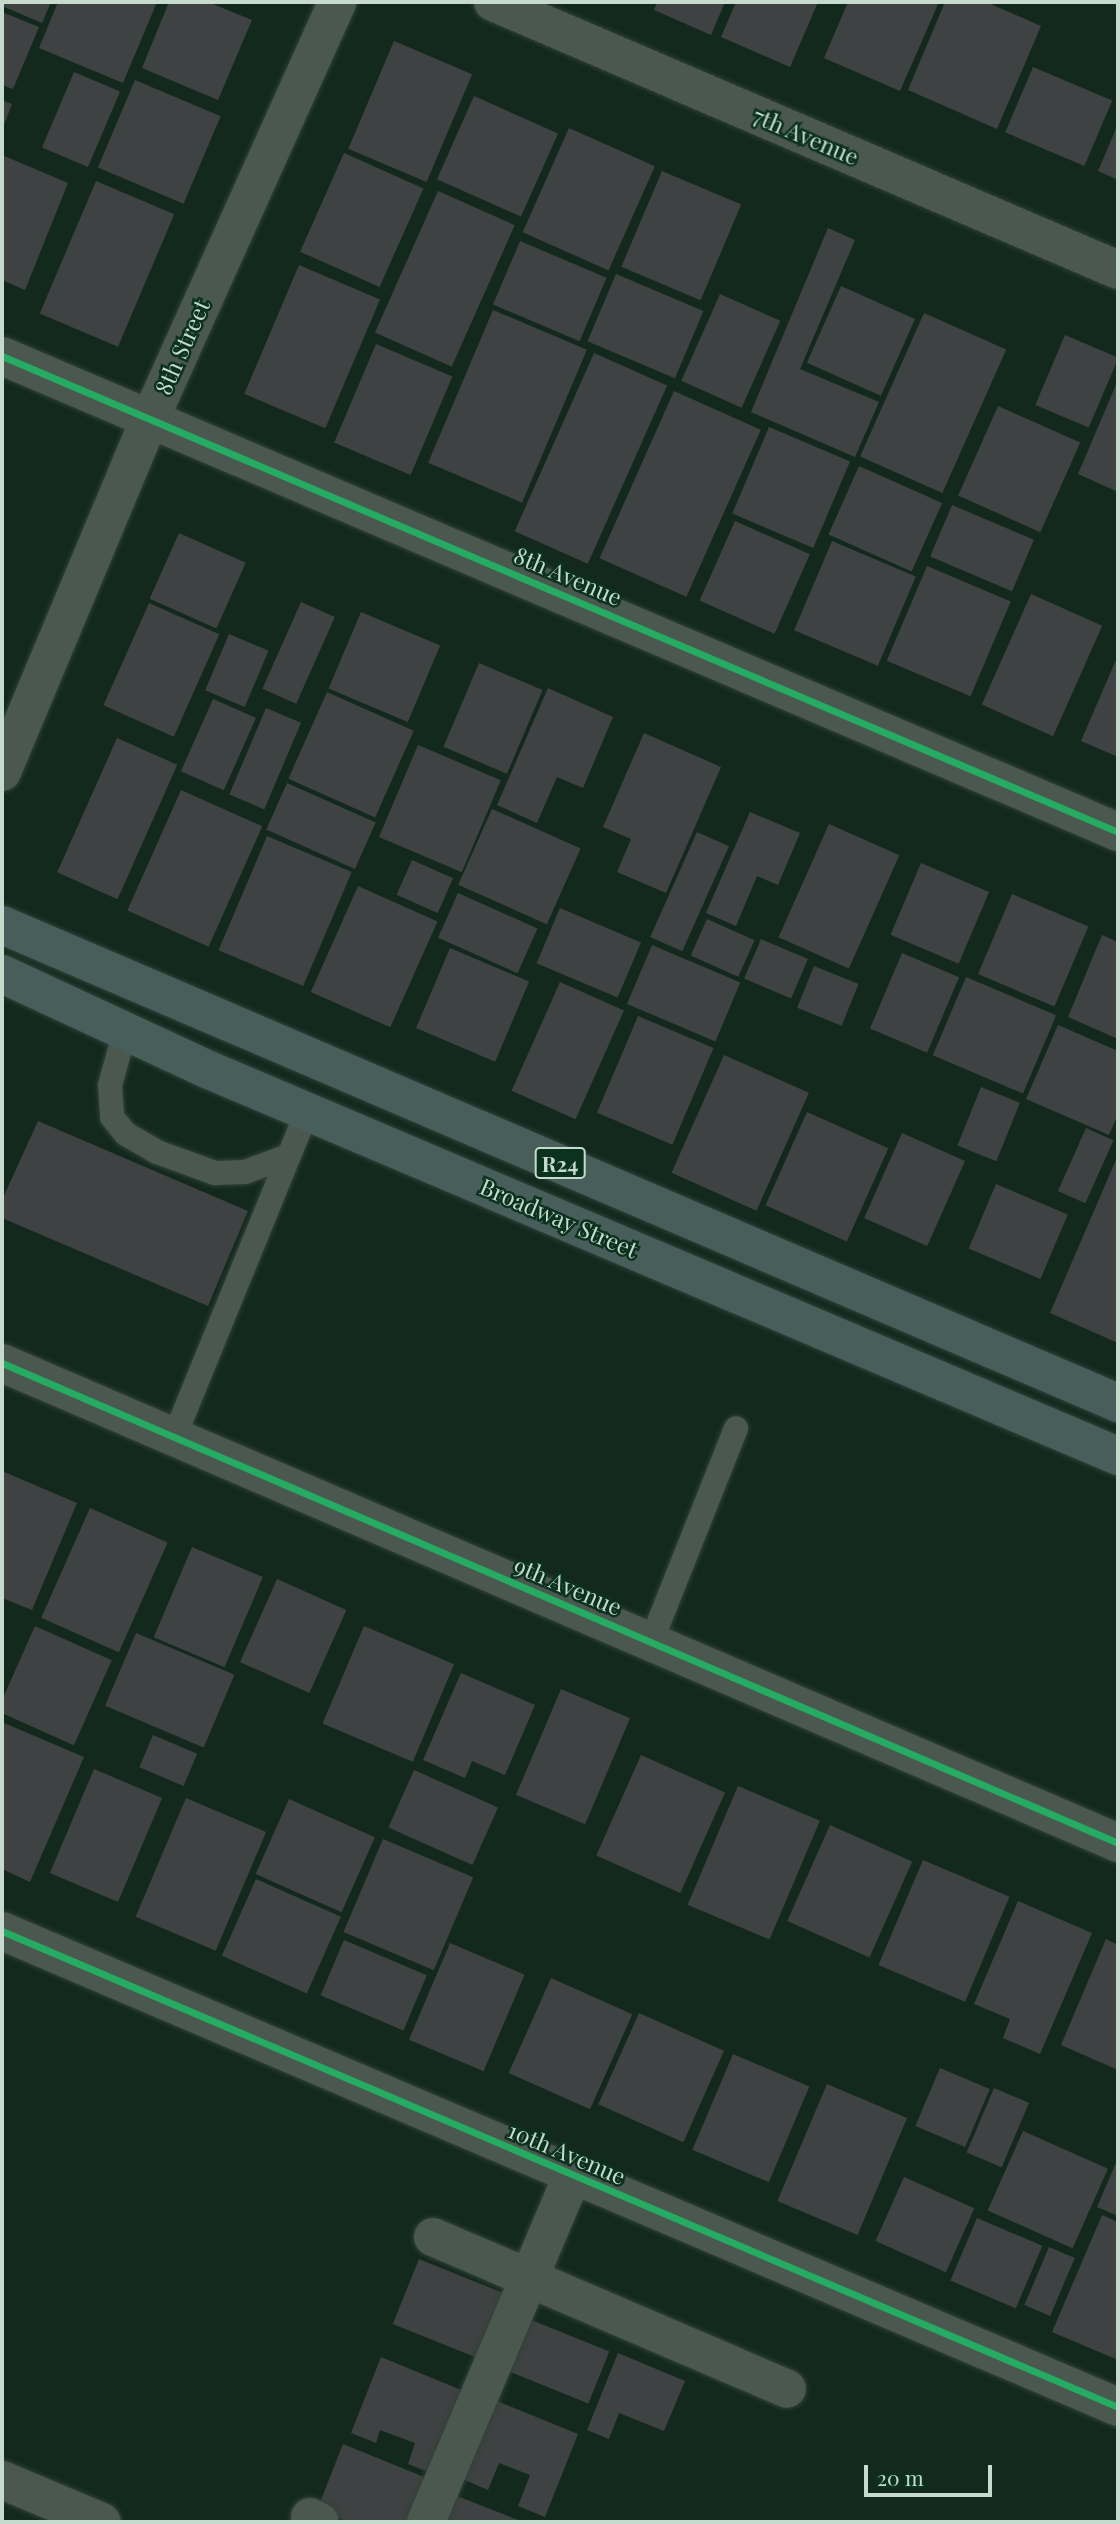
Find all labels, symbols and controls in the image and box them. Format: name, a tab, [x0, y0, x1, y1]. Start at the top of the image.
street label: 7th Avenue	[749, 101, 863, 171]
street label: 8th Street	[149, 295, 215, 399]
street label: 8th Avenue	[510, 541, 626, 611]
road number: R24	[534, 1146, 586, 1180]
street label: Broadway Street	[476, 1172, 642, 1264]
street label: 9th Avenue	[510, 1551, 626, 1621]
street label: 10th Avenue	[504, 2116, 630, 2190]
scale bar	[868, 2450, 996, 2494]
text: 20 m	[877, 2463, 924, 2491]

